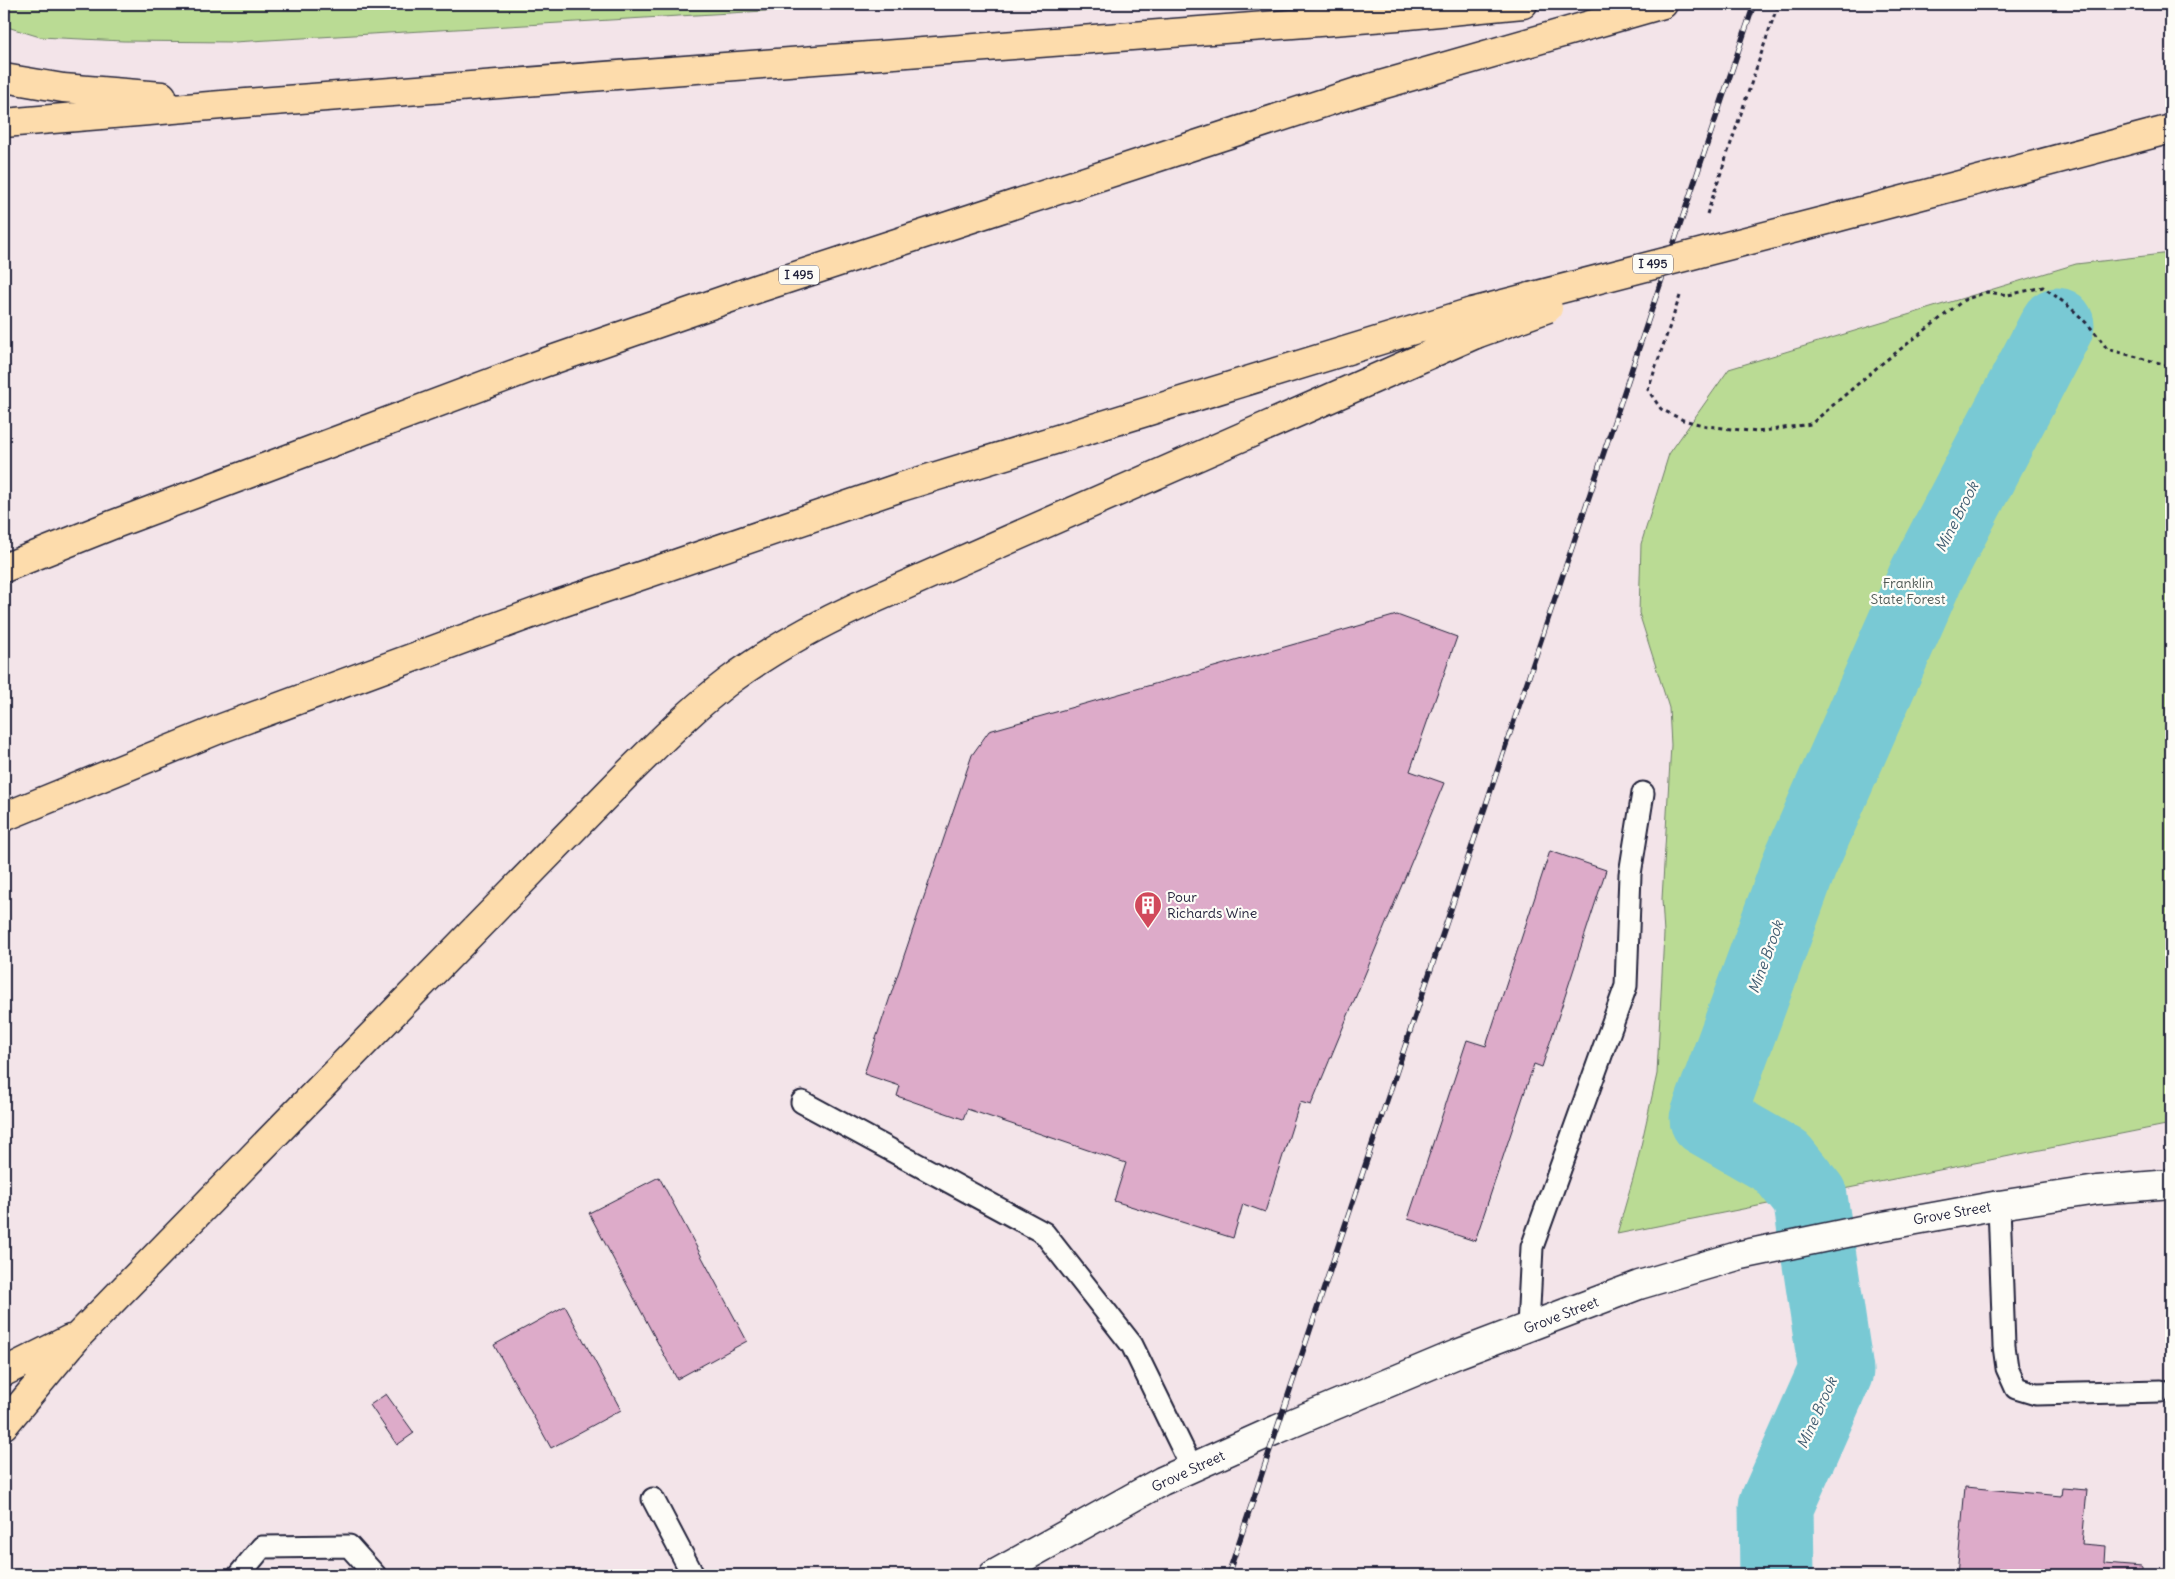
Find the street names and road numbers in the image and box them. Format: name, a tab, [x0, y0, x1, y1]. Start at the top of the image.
road number: I 495	[1633, 254, 1673, 274]
road number: I 495	[779, 266, 819, 284]
street label: Grove Street	[1912, 1197, 1993, 1229]
street label: Grove Street	[1521, 1292, 1601, 1337]
street label: Grove Street	[1149, 1446, 1228, 1496]

